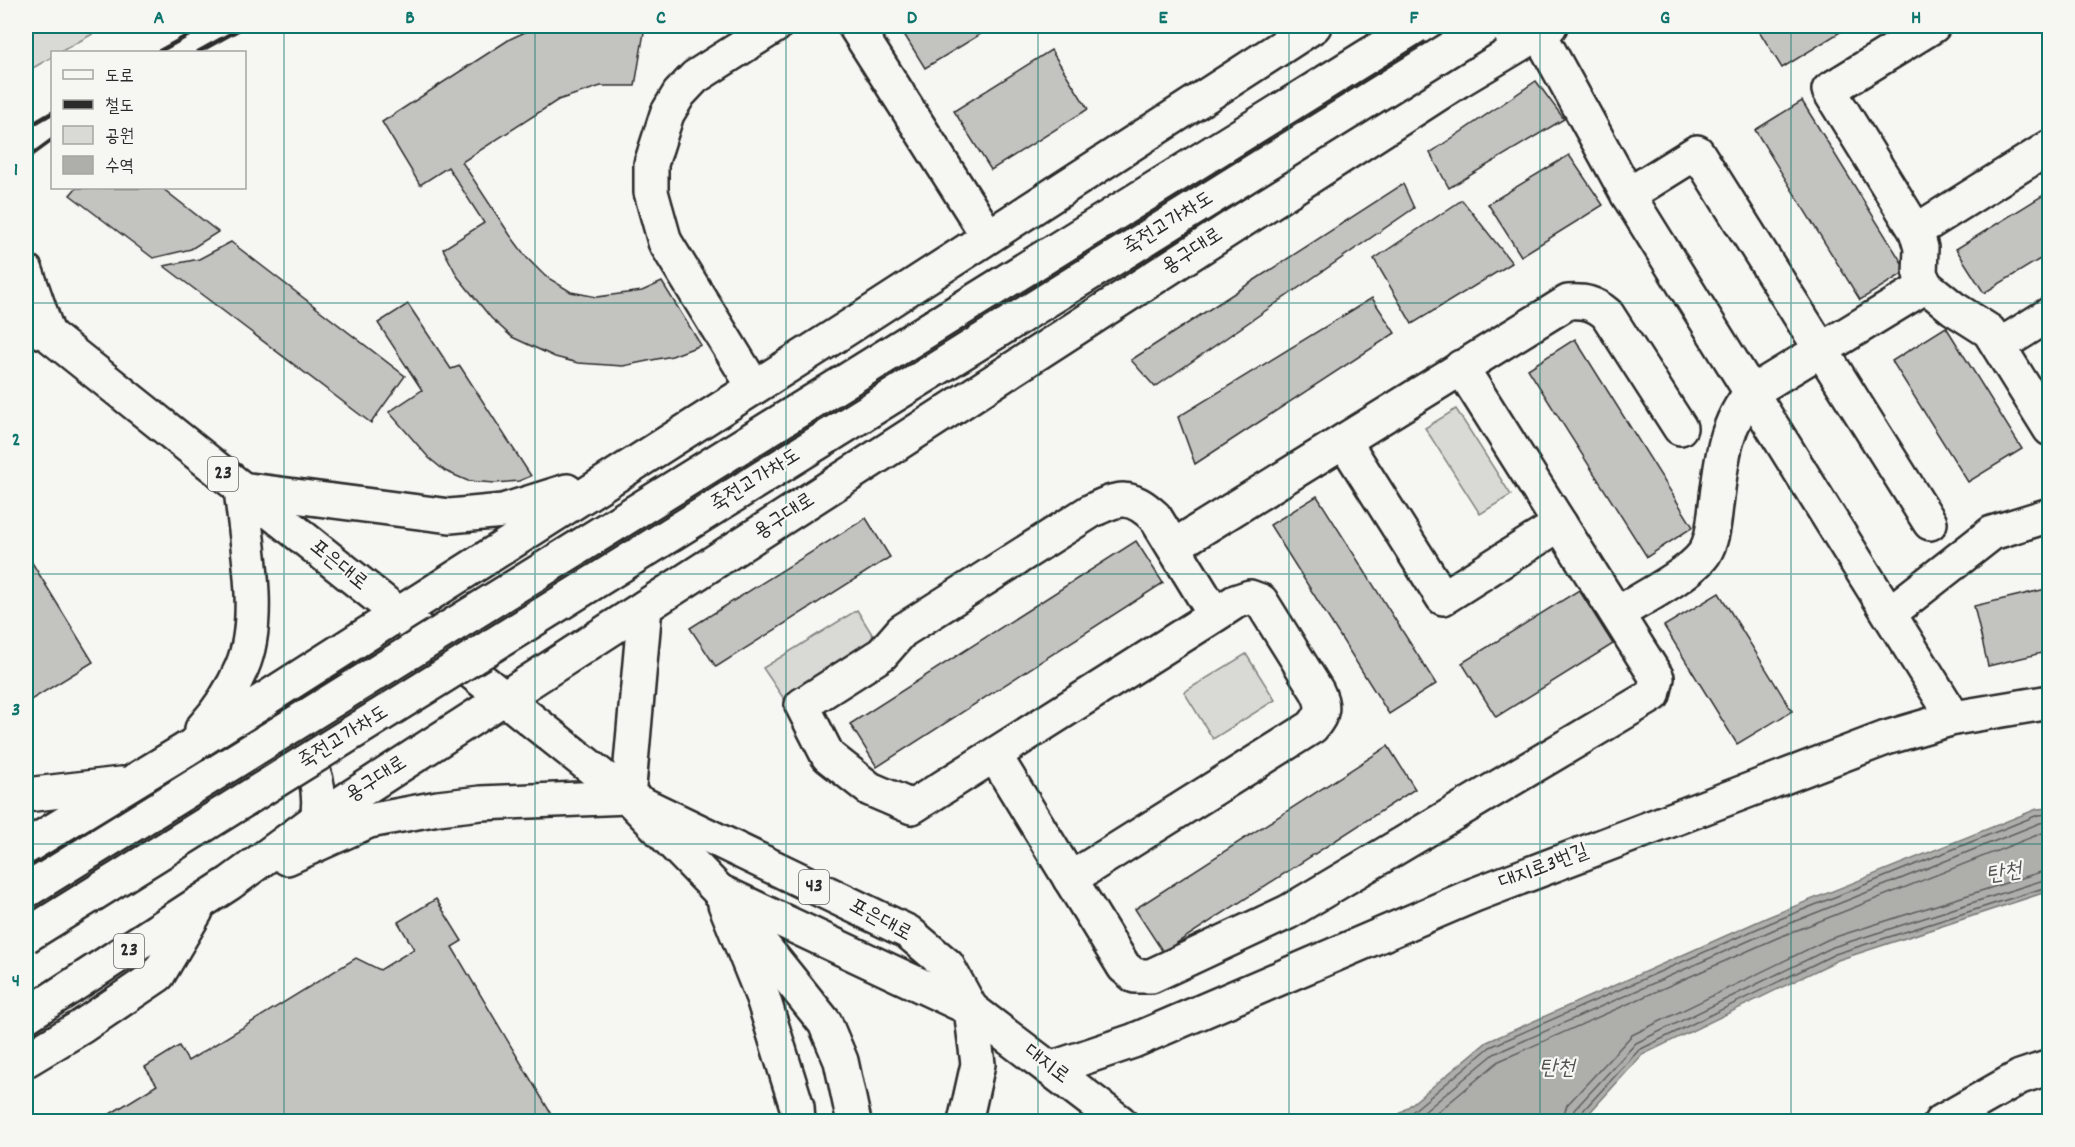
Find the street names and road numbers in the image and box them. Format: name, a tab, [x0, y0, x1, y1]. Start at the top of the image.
street label: 죽전고가차도	[1118, 184, 1220, 264]
street label: 용구대로	[1156, 221, 1230, 283]
street label: 죽전고가차도	[705, 441, 807, 521]
road number: 23	[208, 457, 238, 491]
street label: 용구대로	[748, 486, 822, 548]
street label: 포은대로	[302, 533, 374, 599]
street label: 죽전고가차도	[293, 698, 395, 778]
street label: 용구대로	[340, 749, 414, 811]
street label: 대지로3번길	[1495, 837, 1593, 899]
road number: 43	[799, 870, 829, 904]
street label: 포은대로	[843, 892, 917, 950]
road number: 23	[114, 934, 144, 968]
street label: 대지로	[1017, 1038, 1075, 1092]

